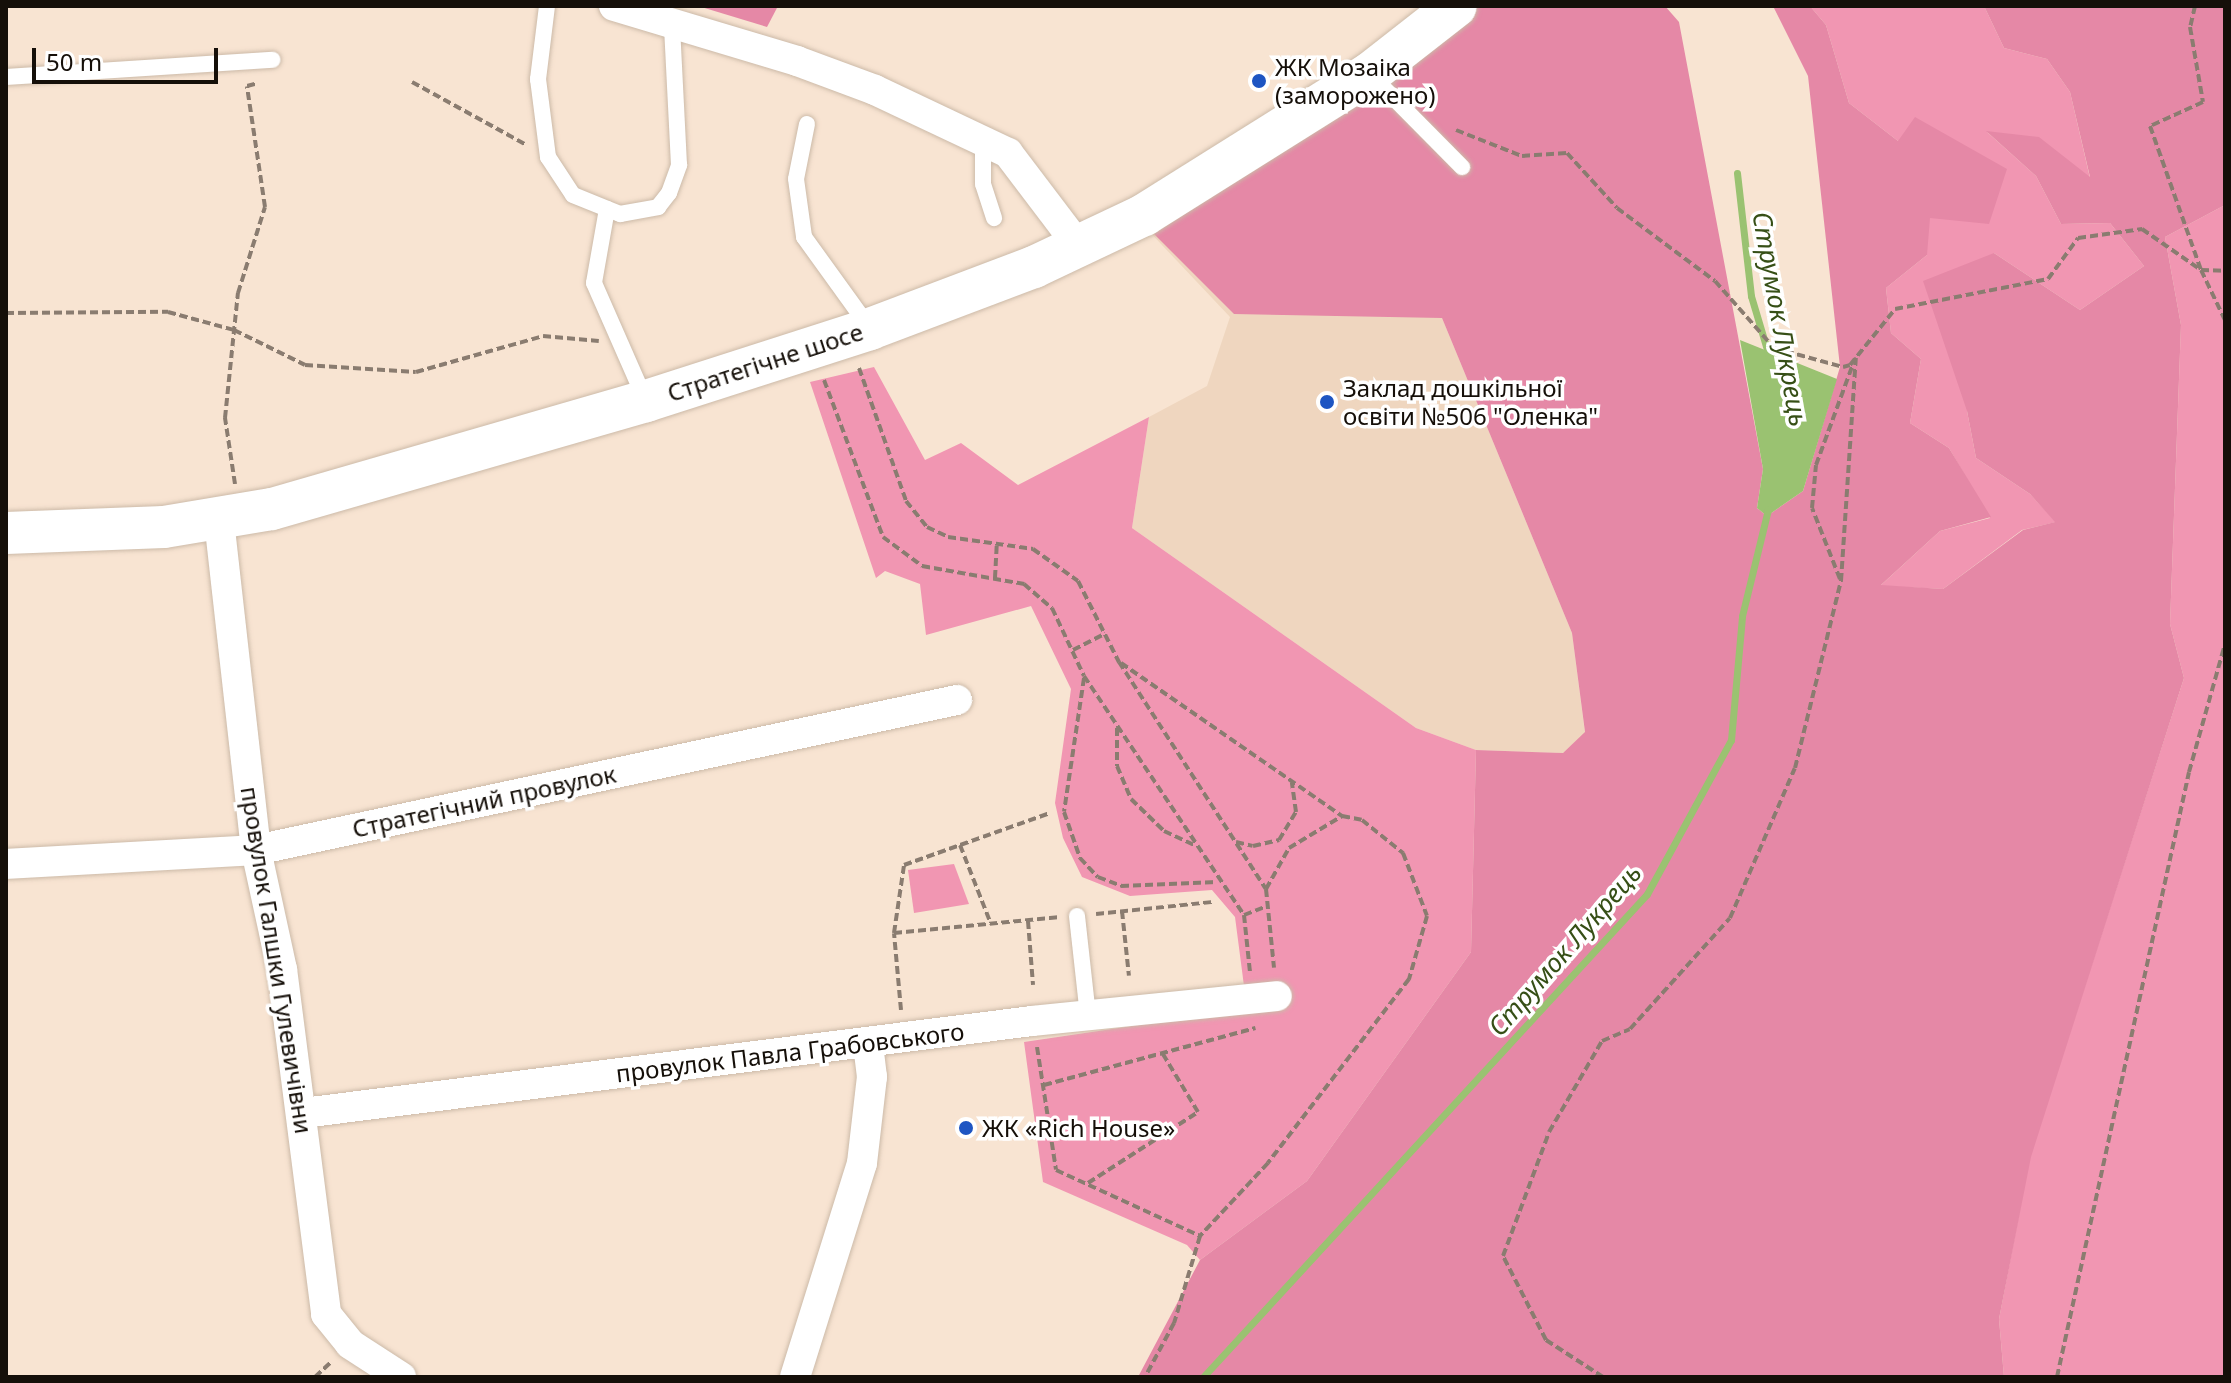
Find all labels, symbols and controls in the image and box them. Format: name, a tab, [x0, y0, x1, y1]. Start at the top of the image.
scale bar	[36, 32, 222, 82]
text: 50 m	[46, 45, 102, 78]
place label: ЖК Мозаіка (заморожено)	[1275, 53, 1435, 109]
marker: ЖК Мозаіка (заморожено)	[1250, 72, 1268, 90]
water label: Струмок Лукрець	[1746, 209, 1814, 429]
street label: Стратегічне шосе	[664, 317, 866, 407]
place label: Заклад дошкільної освіти №506 "Оленка"	[1343, 374, 1598, 430]
marker: Заклад дошкільної освіти №506 "Оленка"	[1318, 393, 1336, 411]
street label: Стратегічний провулок	[350, 759, 618, 843]
street label: провулок Галшки Гулевичівни	[235, 784, 319, 1136]
water label: Струмок Лукрець	[1482, 858, 1648, 1042]
street label: провулок Павла Грабовського	[614, 1016, 966, 1088]
place label: ЖК «Rich House»	[982, 1114, 1175, 1142]
marker: ЖК «Rich House»	[957, 1119, 975, 1137]

